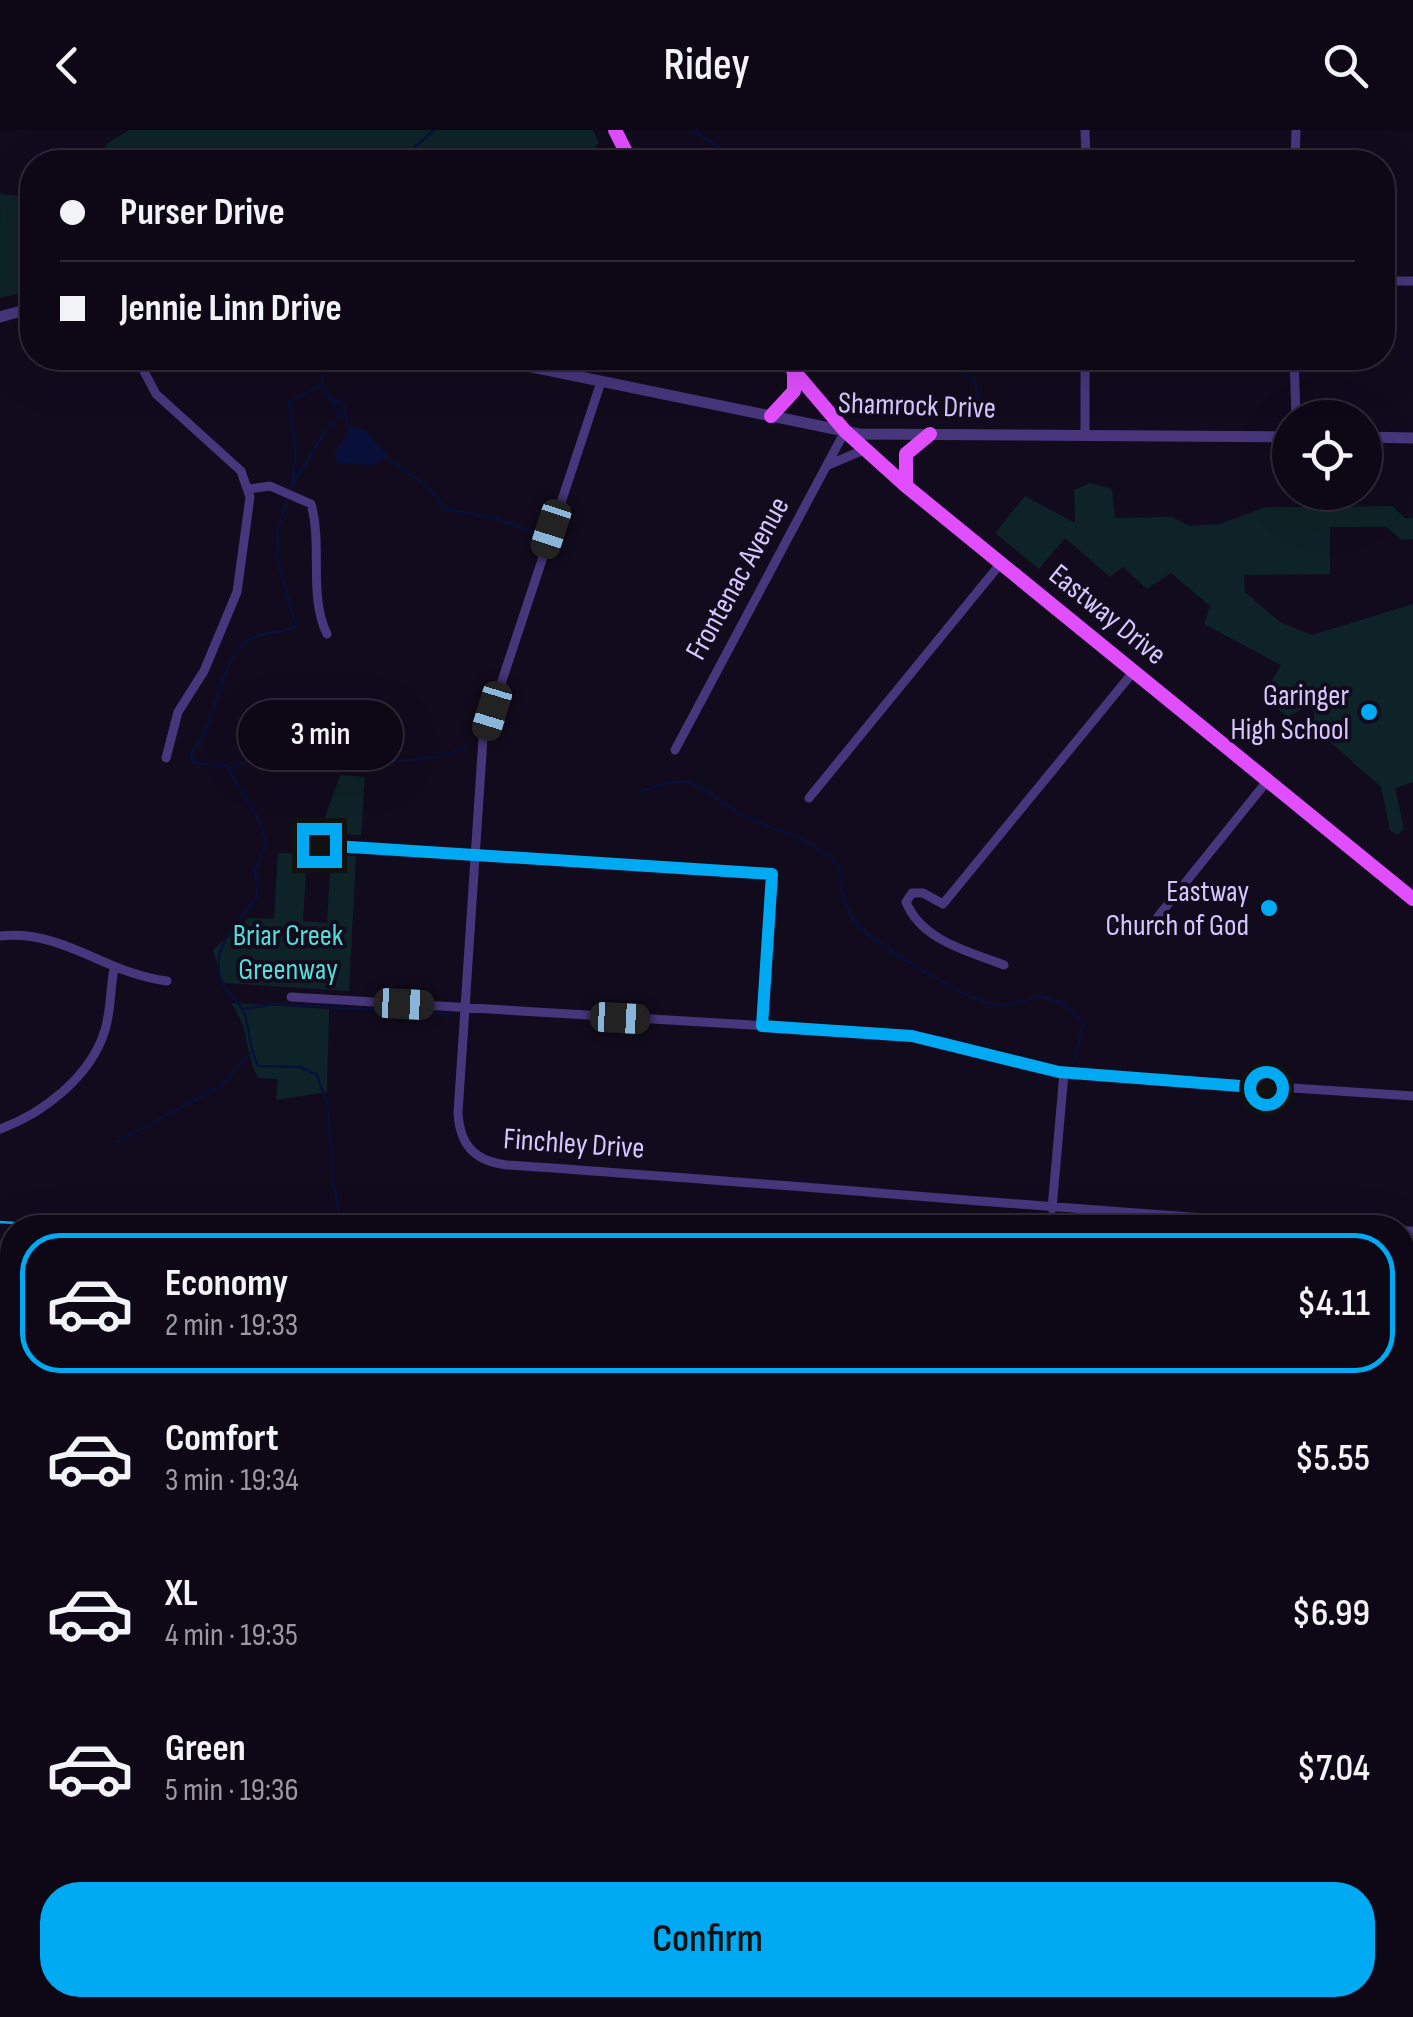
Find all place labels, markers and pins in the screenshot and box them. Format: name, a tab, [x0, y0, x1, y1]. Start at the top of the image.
place label: Garinger High School	[1230, 678, 1349, 748]
marker: Garinger High School	[1358, 701, 1380, 723]
place label: Eastway Church of God	[1106, 874, 1249, 944]
marker: Eastway Church of God	[1258, 897, 1280, 919]

